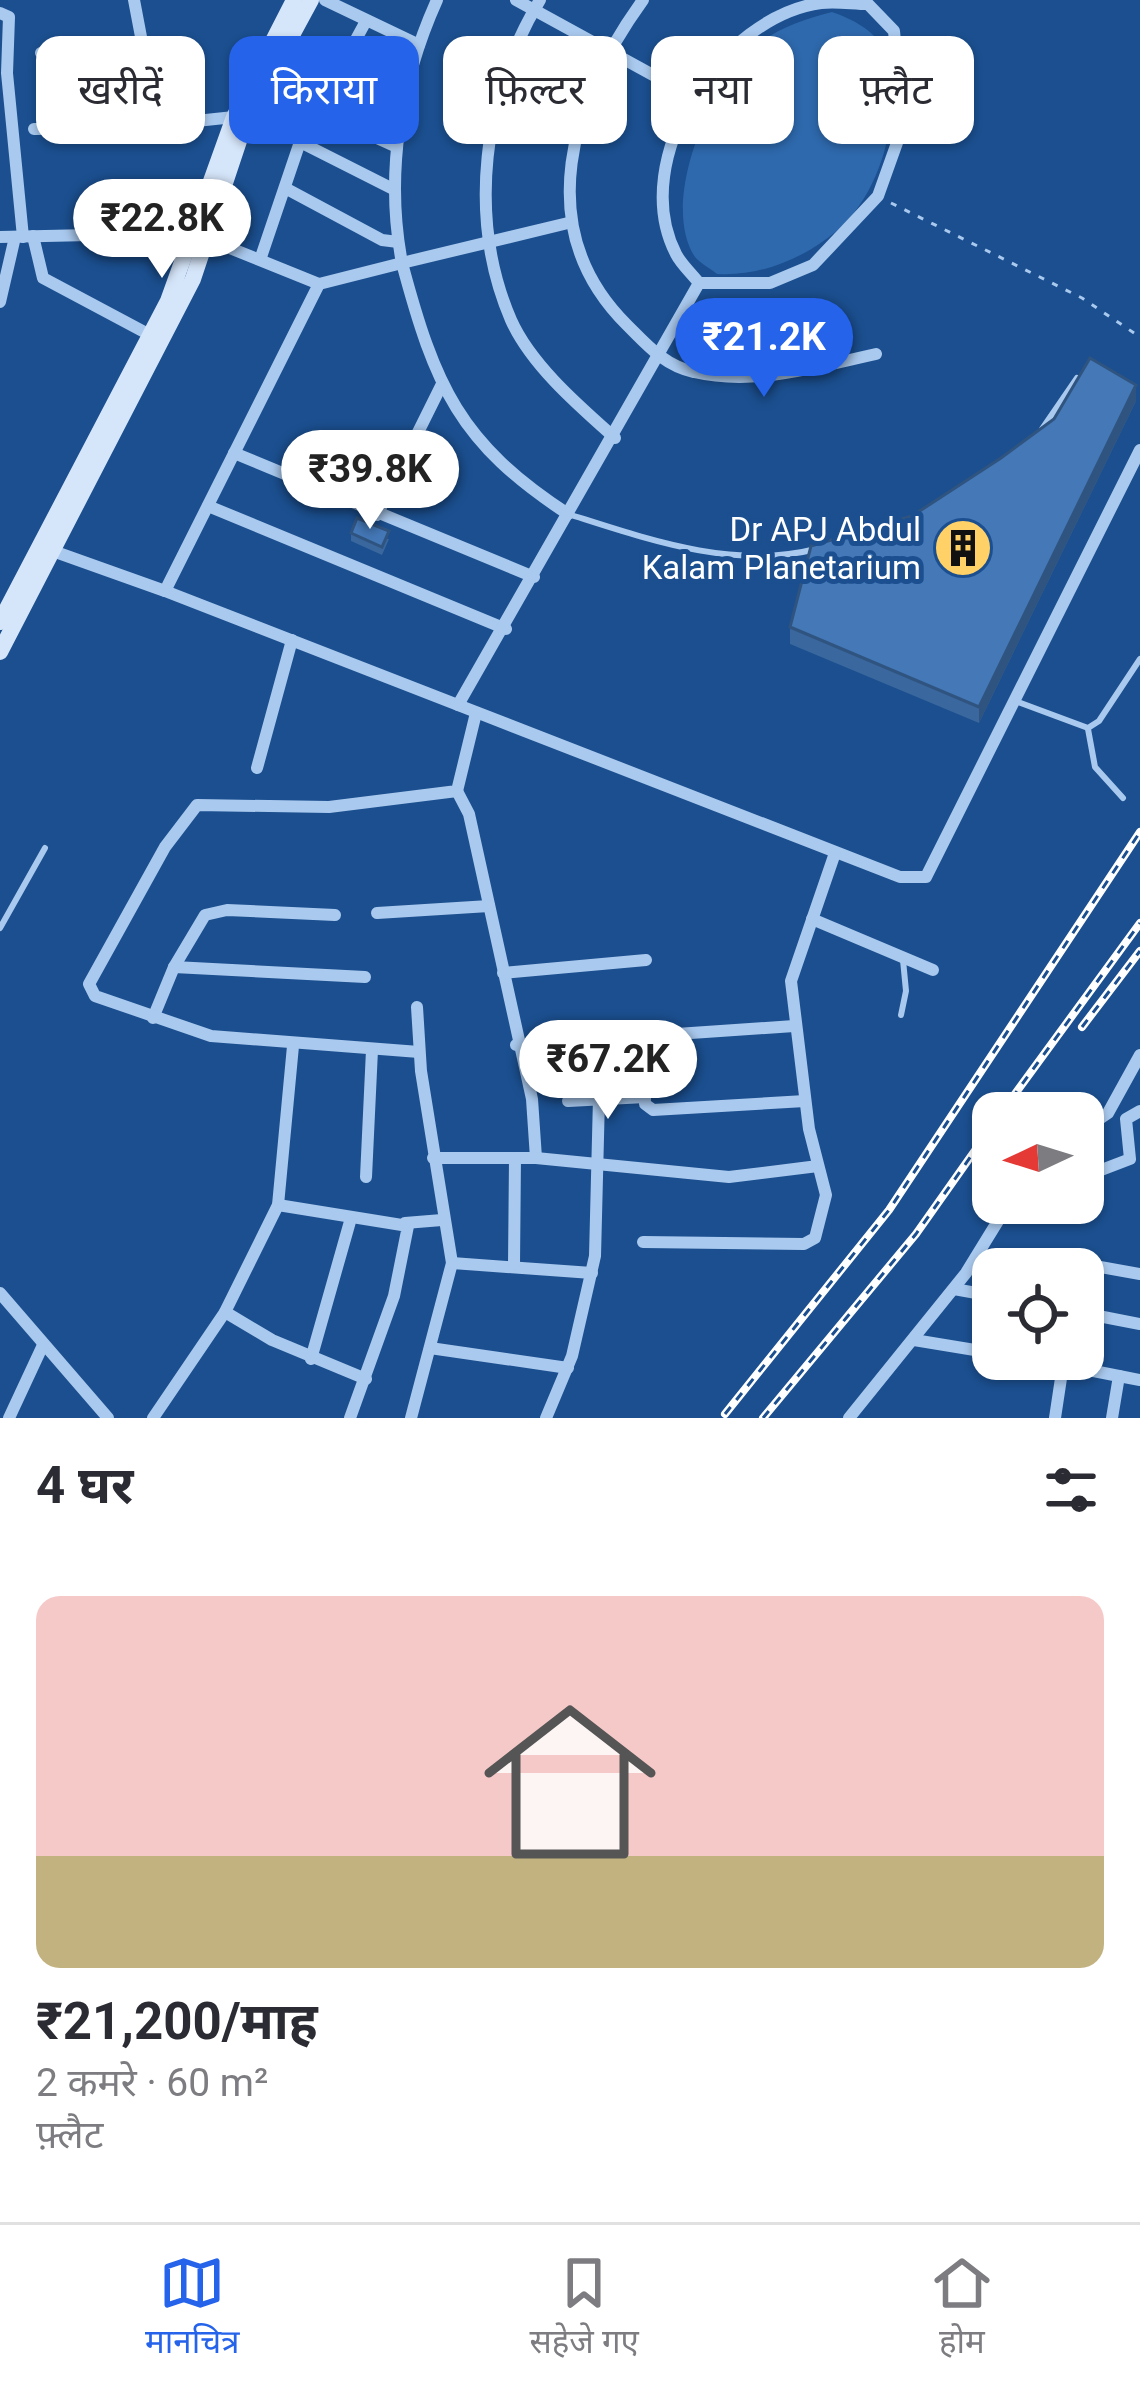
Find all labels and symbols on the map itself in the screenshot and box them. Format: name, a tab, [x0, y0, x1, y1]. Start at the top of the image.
pin: ₹22.8K	[64, 179, 260, 281]
pin: ₹21.2K	[666, 298, 862, 400]
pin: ₹39.8K	[272, 430, 468, 532]
place label: Dr APJ Abdul Kalam Planetarium	[642, 510, 921, 587]
building icon: Dr APJ Abdul Kalam Planetarium	[932, 517, 994, 579]
pin: ₹67.2K	[510, 1020, 706, 1122]
north arrow	[972, 1092, 1104, 1224]

